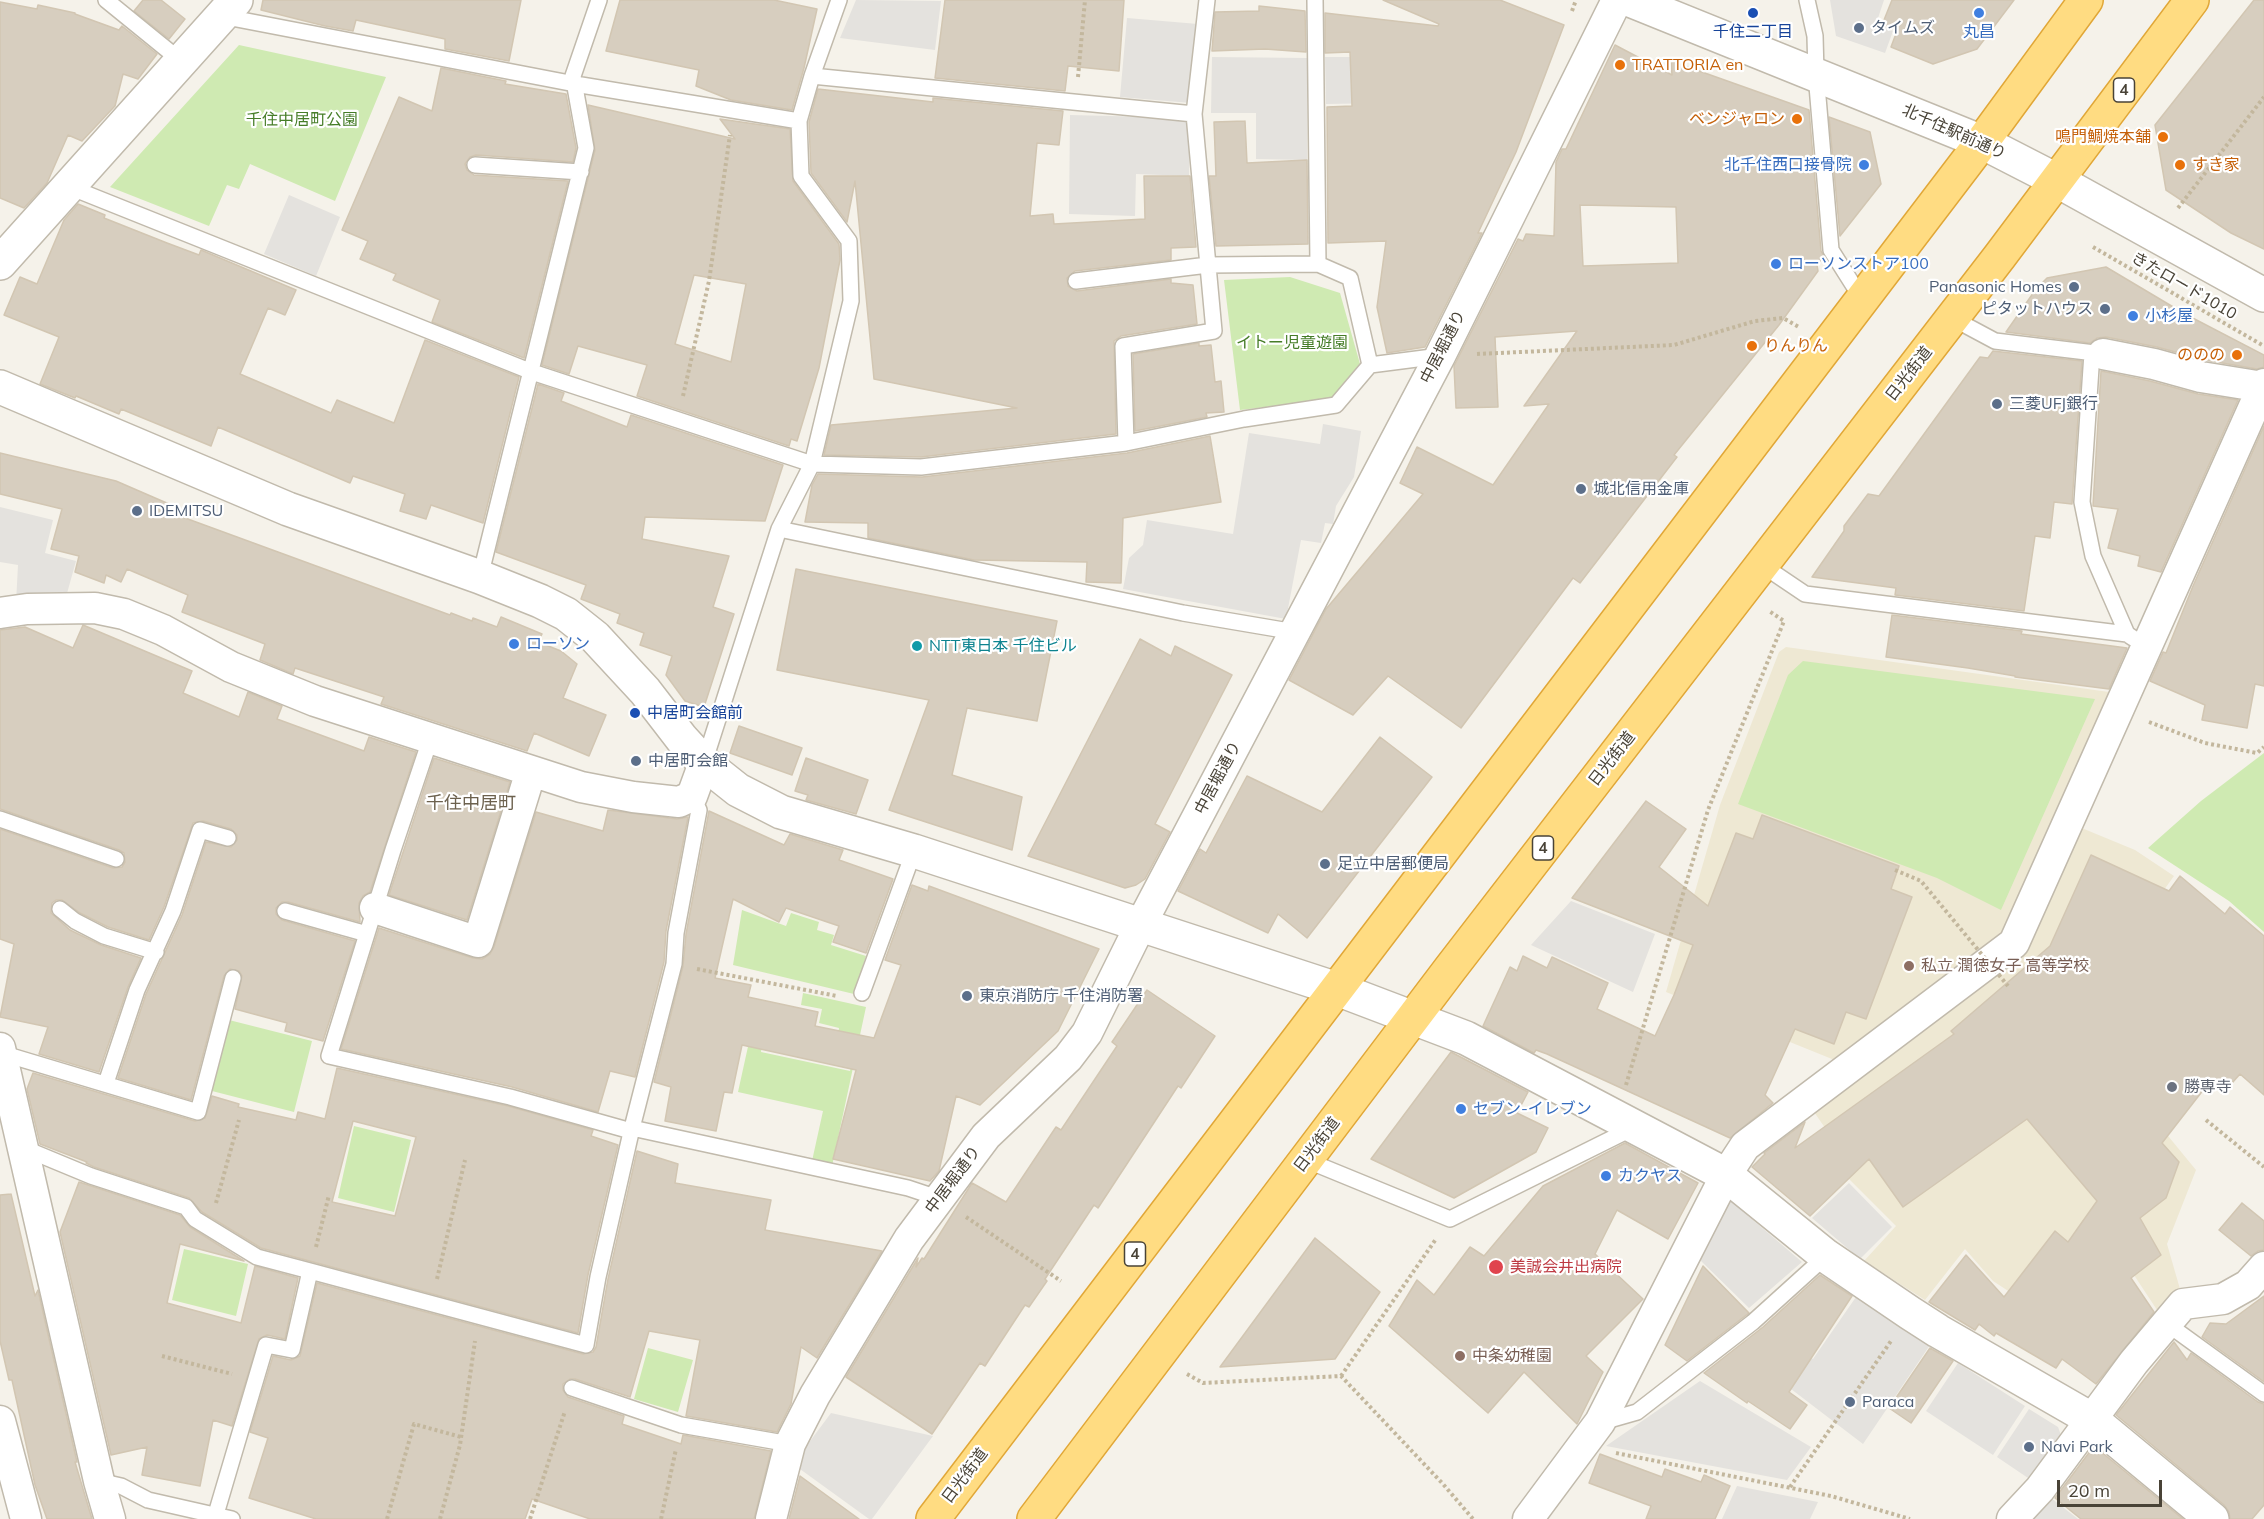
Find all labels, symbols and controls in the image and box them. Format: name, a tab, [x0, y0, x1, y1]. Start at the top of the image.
marker: 千住二丁目	[1746, 6, 1760, 20]
marker: 丸昌	[1972, 6, 1986, 20]
place label: タイムズ	[1871, 18, 1935, 38]
marker: タイムズ	[1852, 21, 1866, 35]
place label: 千住二丁目	[1713, 22, 1793, 42]
place label: 丸昌	[1963, 22, 1995, 42]
place label: TRATTORIA en	[1632, 55, 1743, 75]
marker: TRATTORIA en	[1613, 58, 1627, 72]
road number: 4	[2114, 78, 2134, 102]
street label: 北千住駅前通り	[1899, 100, 2009, 164]
place label: ベンジャロン	[1689, 109, 1785, 129]
park label: 千住中居町公園	[246, 110, 358, 130]
marker: ベンジャロン	[1790, 112, 1804, 126]
place label: 鳴門鯛焼本舗	[2055, 127, 2151, 147]
marker: 鳴門鯛焼本舗	[2156, 130, 2170, 144]
place label: 北千住西口接骨院	[1724, 155, 1852, 175]
place label: すき家	[2192, 155, 2240, 175]
marker: 北千住西口接骨院	[1857, 158, 1871, 172]
marker: すき家	[2173, 158, 2187, 172]
street label: きたロード1010	[2128, 248, 2240, 324]
place label: ローソンストア100	[1788, 254, 1929, 274]
marker: ローソンストア100	[1769, 257, 1783, 271]
place label: Panasonic Homes	[1929, 277, 2062, 297]
marker: Panasonic Homes	[2067, 280, 2081, 294]
place label: ピタットハウス	[1981, 299, 2093, 319]
marker: ピタットハウス	[2098, 302, 2112, 316]
place label: 小杉屋	[2145, 306, 2193, 326]
street label: 中居堀通り	[1416, 307, 1470, 387]
marker: 小杉屋	[2126, 309, 2140, 323]
park label: イトー児童遊園	[1236, 333, 1348, 353]
place label: りんりん	[1764, 336, 1828, 356]
marker: りんりん	[1745, 339, 1759, 353]
street label: 日光街道	[1882, 343, 1936, 405]
place label: ののの	[2177, 345, 2225, 365]
marker: ののの	[2230, 348, 2244, 362]
place label: 三菱UFJ銀行	[2009, 394, 2098, 414]
marker: 三菱UFJ銀行	[1990, 397, 2004, 411]
place label: 城北信用金庫	[1593, 479, 1689, 499]
marker: 城北信用金庫	[1574, 482, 1588, 496]
place label: IDEMITSU	[149, 501, 223, 521]
marker: IDEMITSU	[130, 504, 144, 518]
place label: ローソン	[526, 634, 590, 654]
place label: NTT東日本 千住ビル	[929, 636, 1077, 656]
marker: ローソン	[507, 637, 521, 651]
marker: NTT東日本 千住ビル	[910, 639, 924, 653]
place label: 中居町会館前	[647, 703, 743, 723]
marker: 中居町会館前	[628, 706, 642, 720]
street label: 日光街道	[1585, 728, 1639, 790]
street label: 中居堀通り	[1191, 738, 1245, 818]
place label: 中居町会館	[648, 751, 728, 771]
marker: 中居町会館	[629, 754, 643, 768]
district label: 千住中居町	[426, 793, 516, 815]
road number: 4	[1532, 836, 1554, 860]
place label: 足立中居郵便局	[1337, 854, 1449, 874]
marker: 足立中居郵便局	[1318, 857, 1332, 871]
place label: 私立 潤徳女子 高等学校	[1921, 956, 2089, 976]
marker: 私立 潤徳女子 高等学校	[1902, 959, 1916, 973]
place label: 東京消防庁 千住消防署	[979, 986, 1143, 1006]
marker: 東京消防庁 千住消防署	[960, 989, 974, 1003]
place label: 勝専寺	[2184, 1077, 2232, 1097]
marker: 勝専寺	[2165, 1080, 2179, 1094]
place label: セブン-イレブン	[1473, 1099, 1592, 1119]
marker: セブン-イレブン	[1454, 1102, 1468, 1116]
street label: 日光街道	[1290, 1114, 1344, 1176]
street label: 中居堀通り	[921, 1142, 985, 1218]
place label: カクヤス	[1618, 1166, 1682, 1186]
marker: カクヤス	[1599, 1169, 1613, 1183]
road number: 4	[1124, 1242, 1146, 1266]
place label: 美誠会井出病院	[1510, 1257, 1622, 1277]
marker: 美誠会井出病院	[1487, 1258, 1505, 1276]
place label: 中条幼稚園	[1472, 1346, 1552, 1366]
marker: 中条幼稚園	[1453, 1349, 1467, 1363]
place label: Paraca	[1862, 1392, 1914, 1412]
marker: Paraca	[1843, 1395, 1857, 1409]
place label: Navi Park	[2041, 1437, 2113, 1457]
marker: Navi Park	[2022, 1440, 2036, 1454]
street label: 日光街道	[938, 1445, 992, 1507]
scale bar	[2060, 1468, 2165, 1506]
text: 20 m	[2068, 1479, 2110, 1502]

